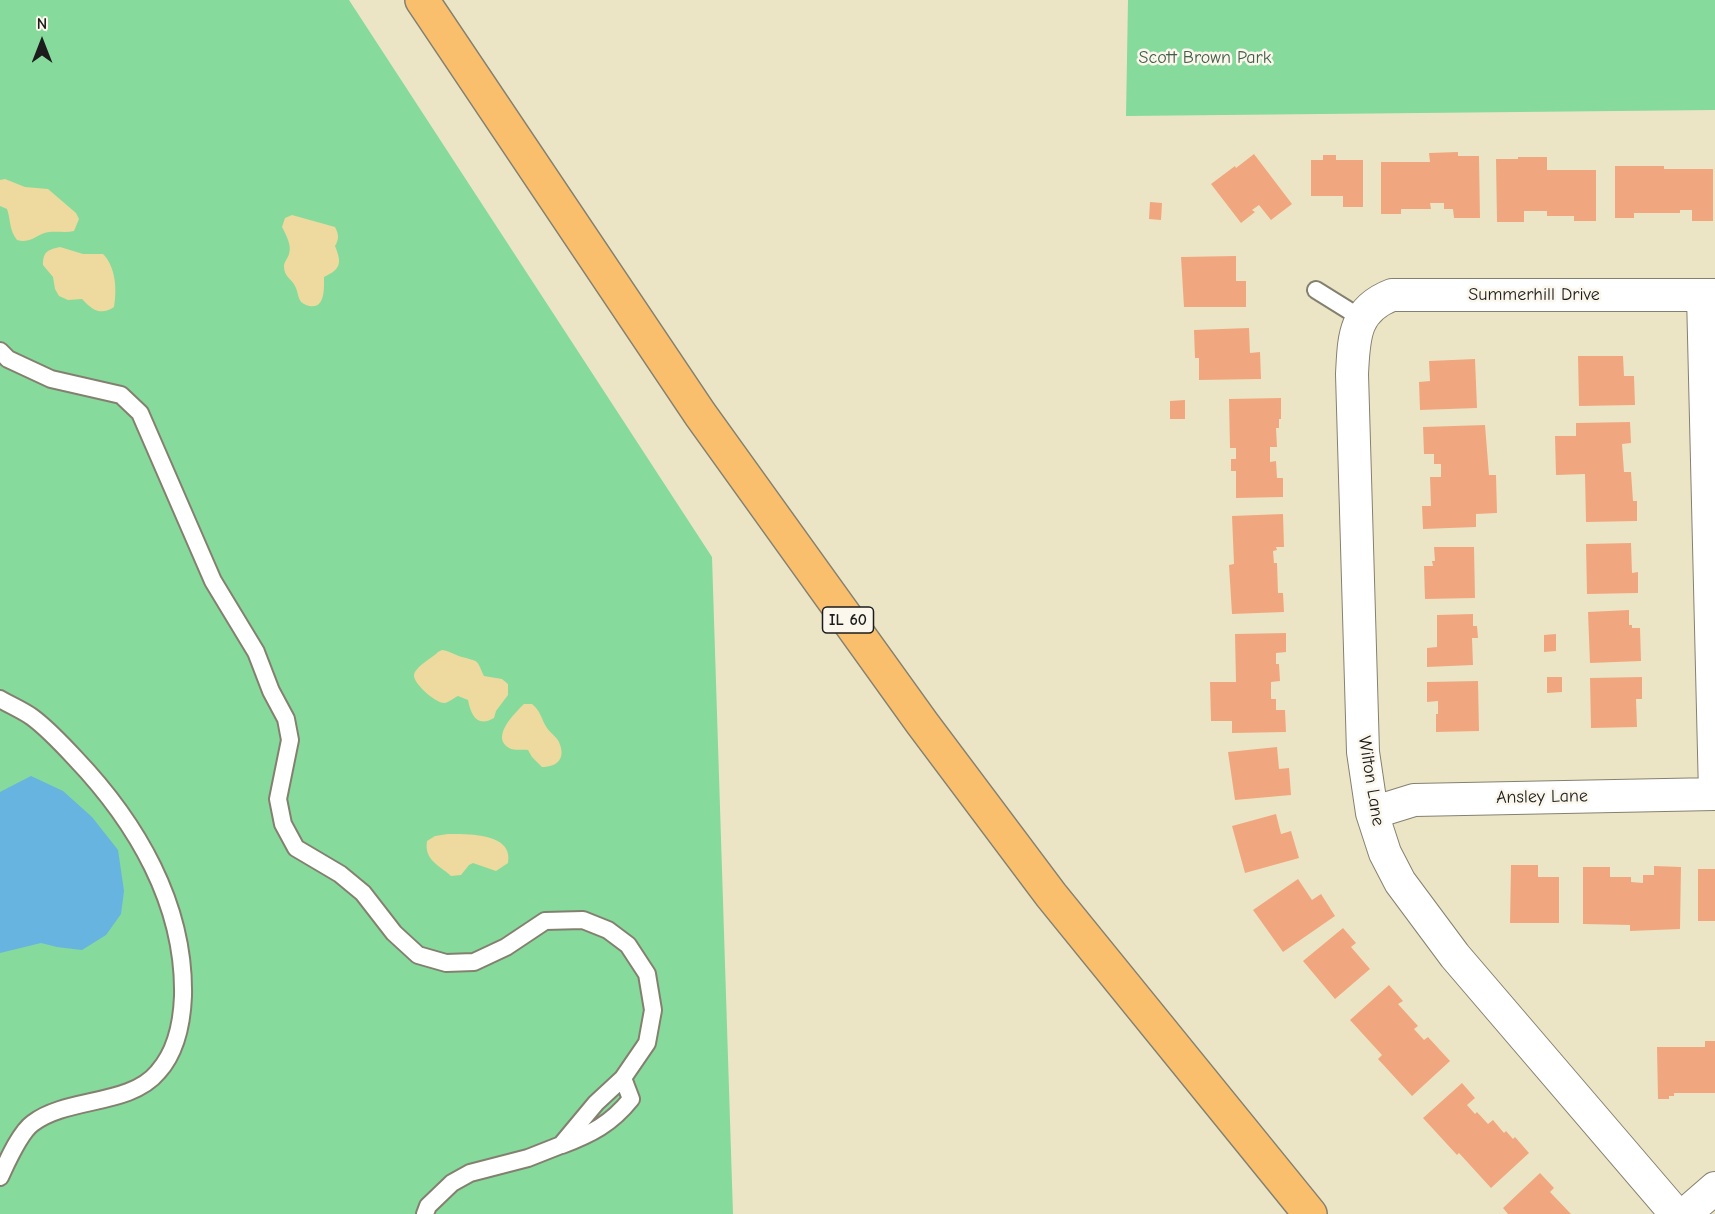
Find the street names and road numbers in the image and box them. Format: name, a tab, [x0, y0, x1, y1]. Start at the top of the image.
street label: Summerhill Drive	[1468, 284, 1600, 306]
road number: IL 60	[822, 607, 874, 633]
street label: Wilton Lane	[1353, 735, 1389, 827]
street label: Ansley Lane	[1496, 785, 1588, 809]

